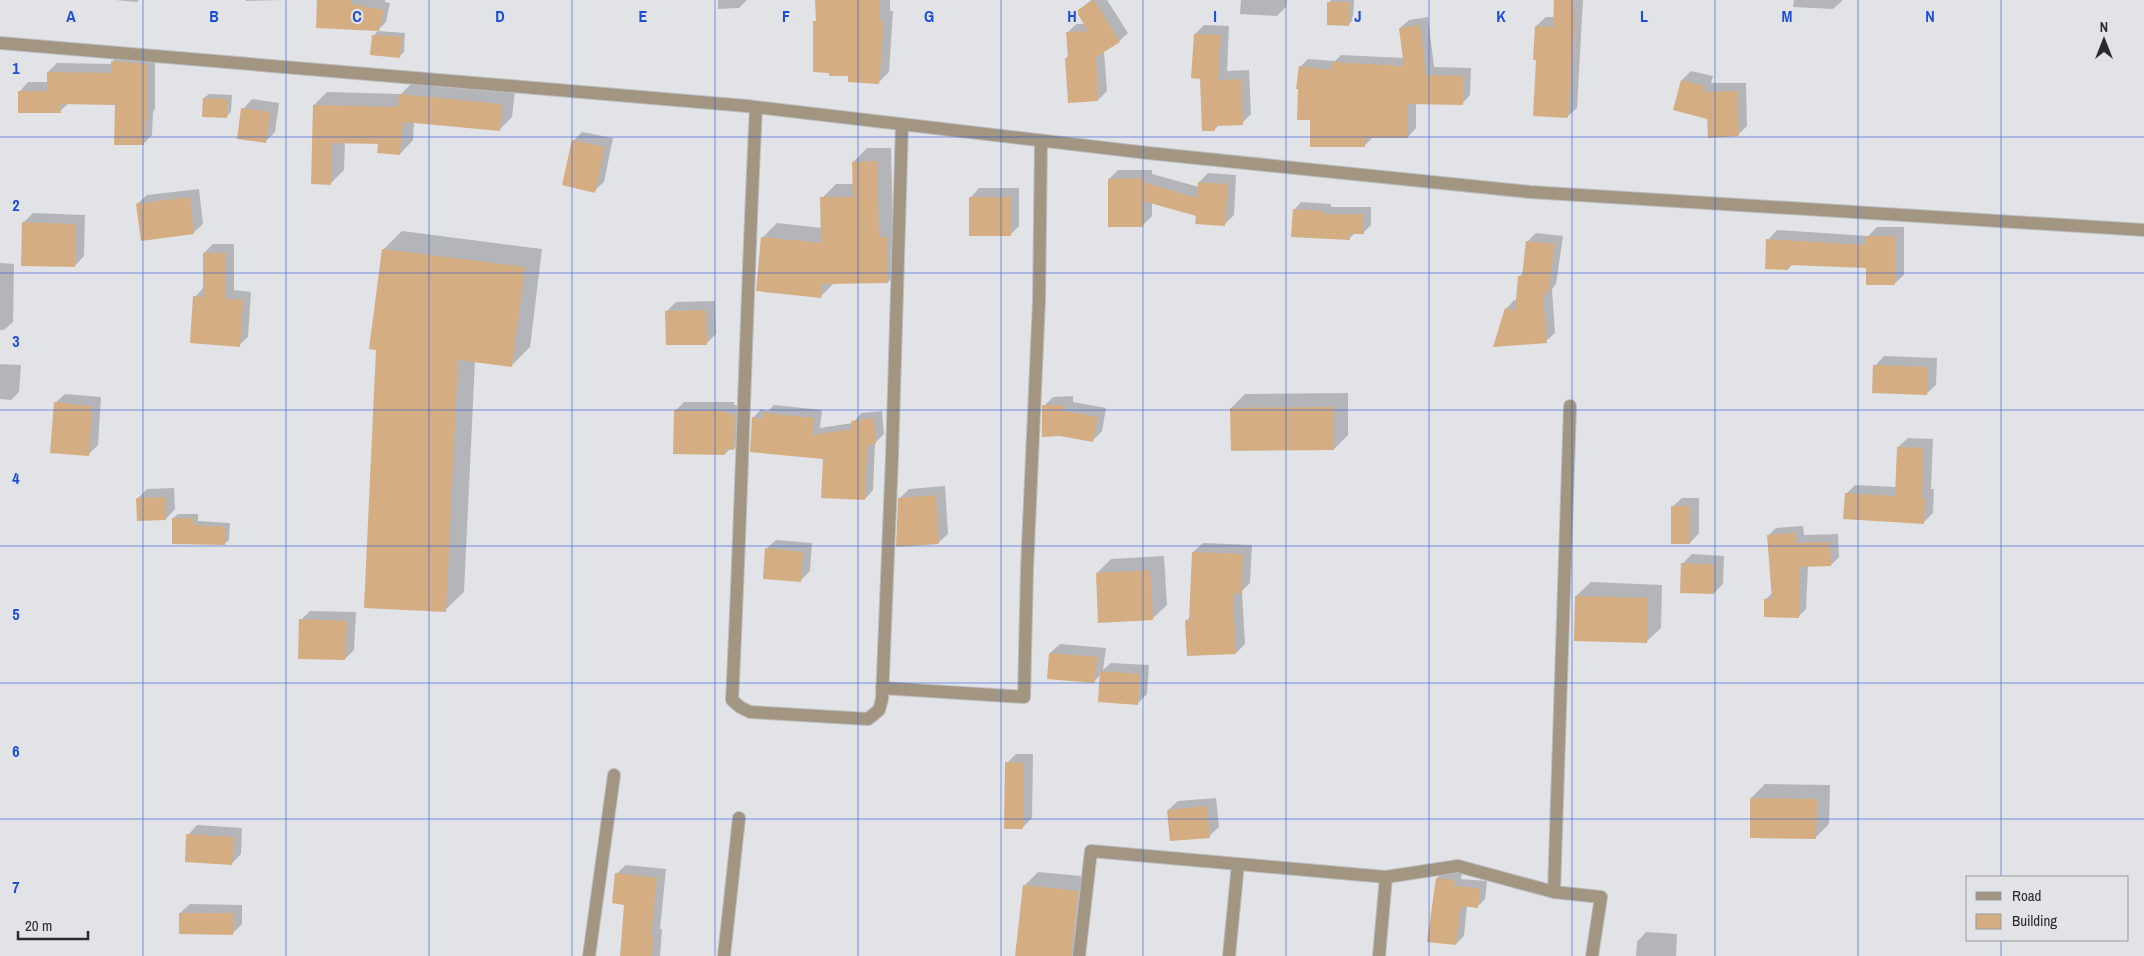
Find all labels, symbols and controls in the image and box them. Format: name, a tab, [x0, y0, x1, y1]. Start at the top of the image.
text: A	[66, 5, 76, 27]
text: B	[209, 5, 219, 27]
text: C	[352, 5, 362, 27]
text: D	[495, 5, 505, 27]
text: E	[639, 5, 648, 27]
text: F	[782, 5, 790, 27]
text: G	[924, 5, 934, 27]
text: H	[1067, 5, 1077, 27]
text: I	[1213, 5, 1217, 27]
text: J	[1354, 5, 1362, 27]
text: K	[1496, 5, 1506, 27]
text: L	[1640, 5, 1648, 27]
text: M	[1782, 5, 1793, 27]
text: N	[1925, 5, 1935, 27]
north arrow	[2079, 15, 2129, 65]
text: N	[2100, 18, 2108, 36]
text: 1	[12, 57, 20, 79]
text: 2	[12, 194, 20, 216]
text: 3	[12, 330, 20, 352]
text: 4	[12, 467, 20, 489]
text: 5	[12, 603, 20, 625]
text: 6	[12, 740, 20, 762]
text: 7	[12, 876, 20, 898]
legend	[1966, 876, 2129, 941]
text: Road	[2012, 885, 2041, 906]
scale bar	[18, 908, 88, 940]
text: Building	[2012, 910, 2057, 931]
text: 20 m	[25, 915, 52, 936]

